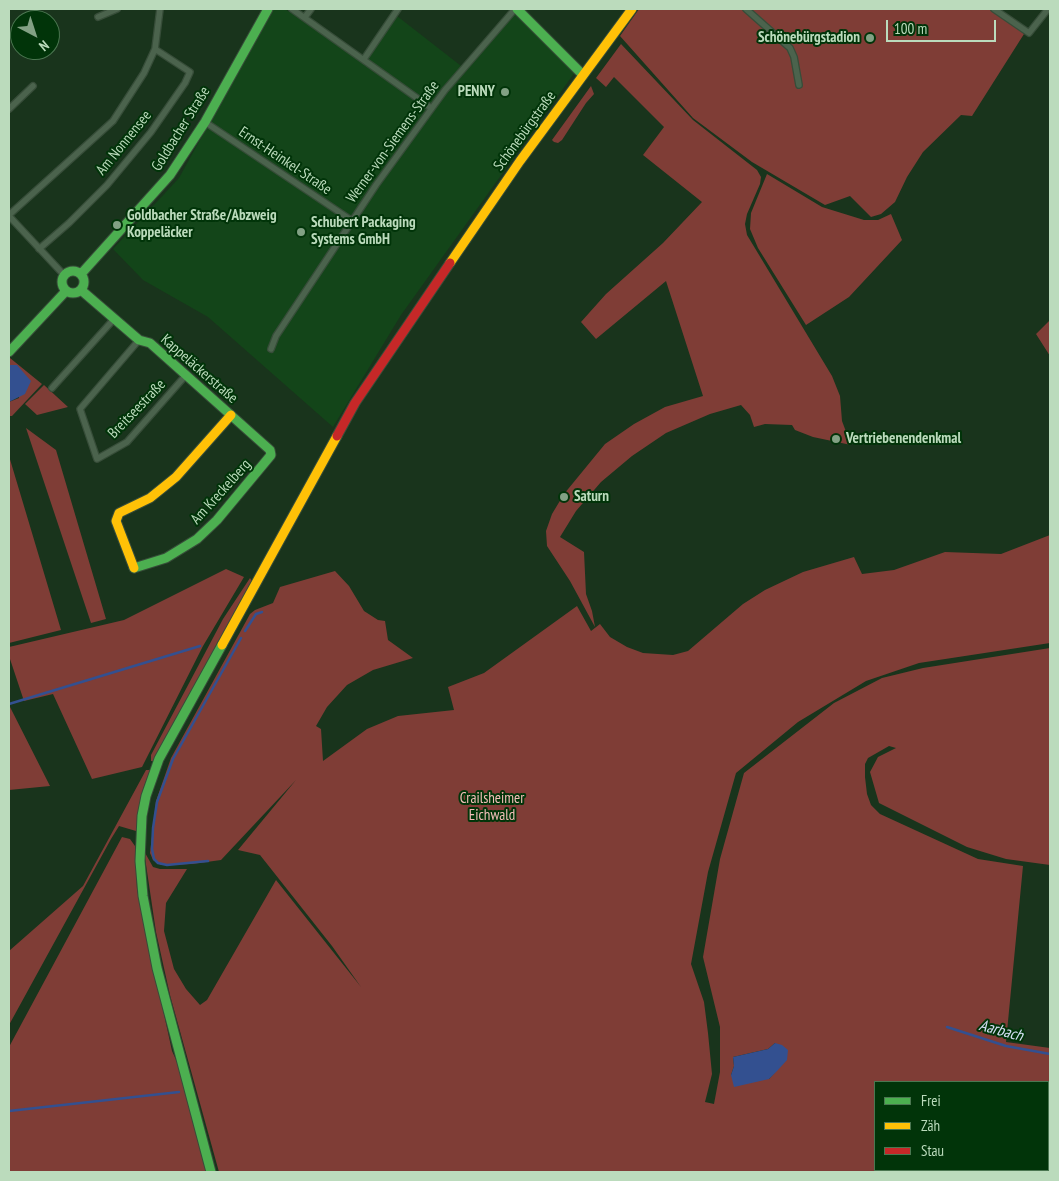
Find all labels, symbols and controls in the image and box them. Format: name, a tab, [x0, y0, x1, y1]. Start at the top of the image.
north arrow	[10, 10, 60, 60]
scale bar	[889, 10, 999, 42]
text: 100 m	[894, 19, 927, 38]
place label: Schönebürgstadion	[758, 29, 860, 47]
marker: Schönebürgstadion	[864, 32, 876, 44]
text: N	[35, 36, 53, 55]
street label: Werner-von-Siemens-Straße	[343, 78, 443, 206]
place label: PENNY	[458, 83, 495, 101]
street label: Goldbacher Straße	[148, 84, 214, 174]
marker: PENNY	[499, 86, 511, 98]
street label: Schönebürgstraße	[490, 88, 560, 174]
street label: Am Nonnensee	[92, 107, 156, 179]
street label: Ernst-Heinkel-Straße	[235, 123, 335, 199]
place label: Goldbacher Straße/Abzweig Koppeläcker	[127, 207, 277, 242]
place label: Schubert Packaging Systems GmbH	[311, 214, 416, 249]
marker: Goldbacher Straße/Abzweig Koppeläcker	[111, 219, 123, 231]
marker: Schubert Packaging Systems GmbH	[295, 226, 307, 238]
street label: Kappeläckerstraße	[157, 331, 241, 407]
street label: Breitseestraße	[105, 376, 169, 442]
place label: Vertriebenendenkmal	[846, 430, 961, 448]
marker: Vertriebenendenkmal	[830, 433, 842, 445]
street label: Am Kreckelberg	[187, 456, 255, 528]
place label: Saturn	[574, 488, 609, 506]
marker: Saturn	[558, 491, 570, 503]
park label: Crailsheimer Eichwald	[460, 790, 524, 825]
water label: Aarbach	[977, 1016, 1025, 1046]
legend	[874, 1081, 1049, 1171]
text: Frei	[921, 1091, 941, 1110]
text: Zäh	[921, 1116, 940, 1135]
text: Stau	[921, 1141, 944, 1160]

